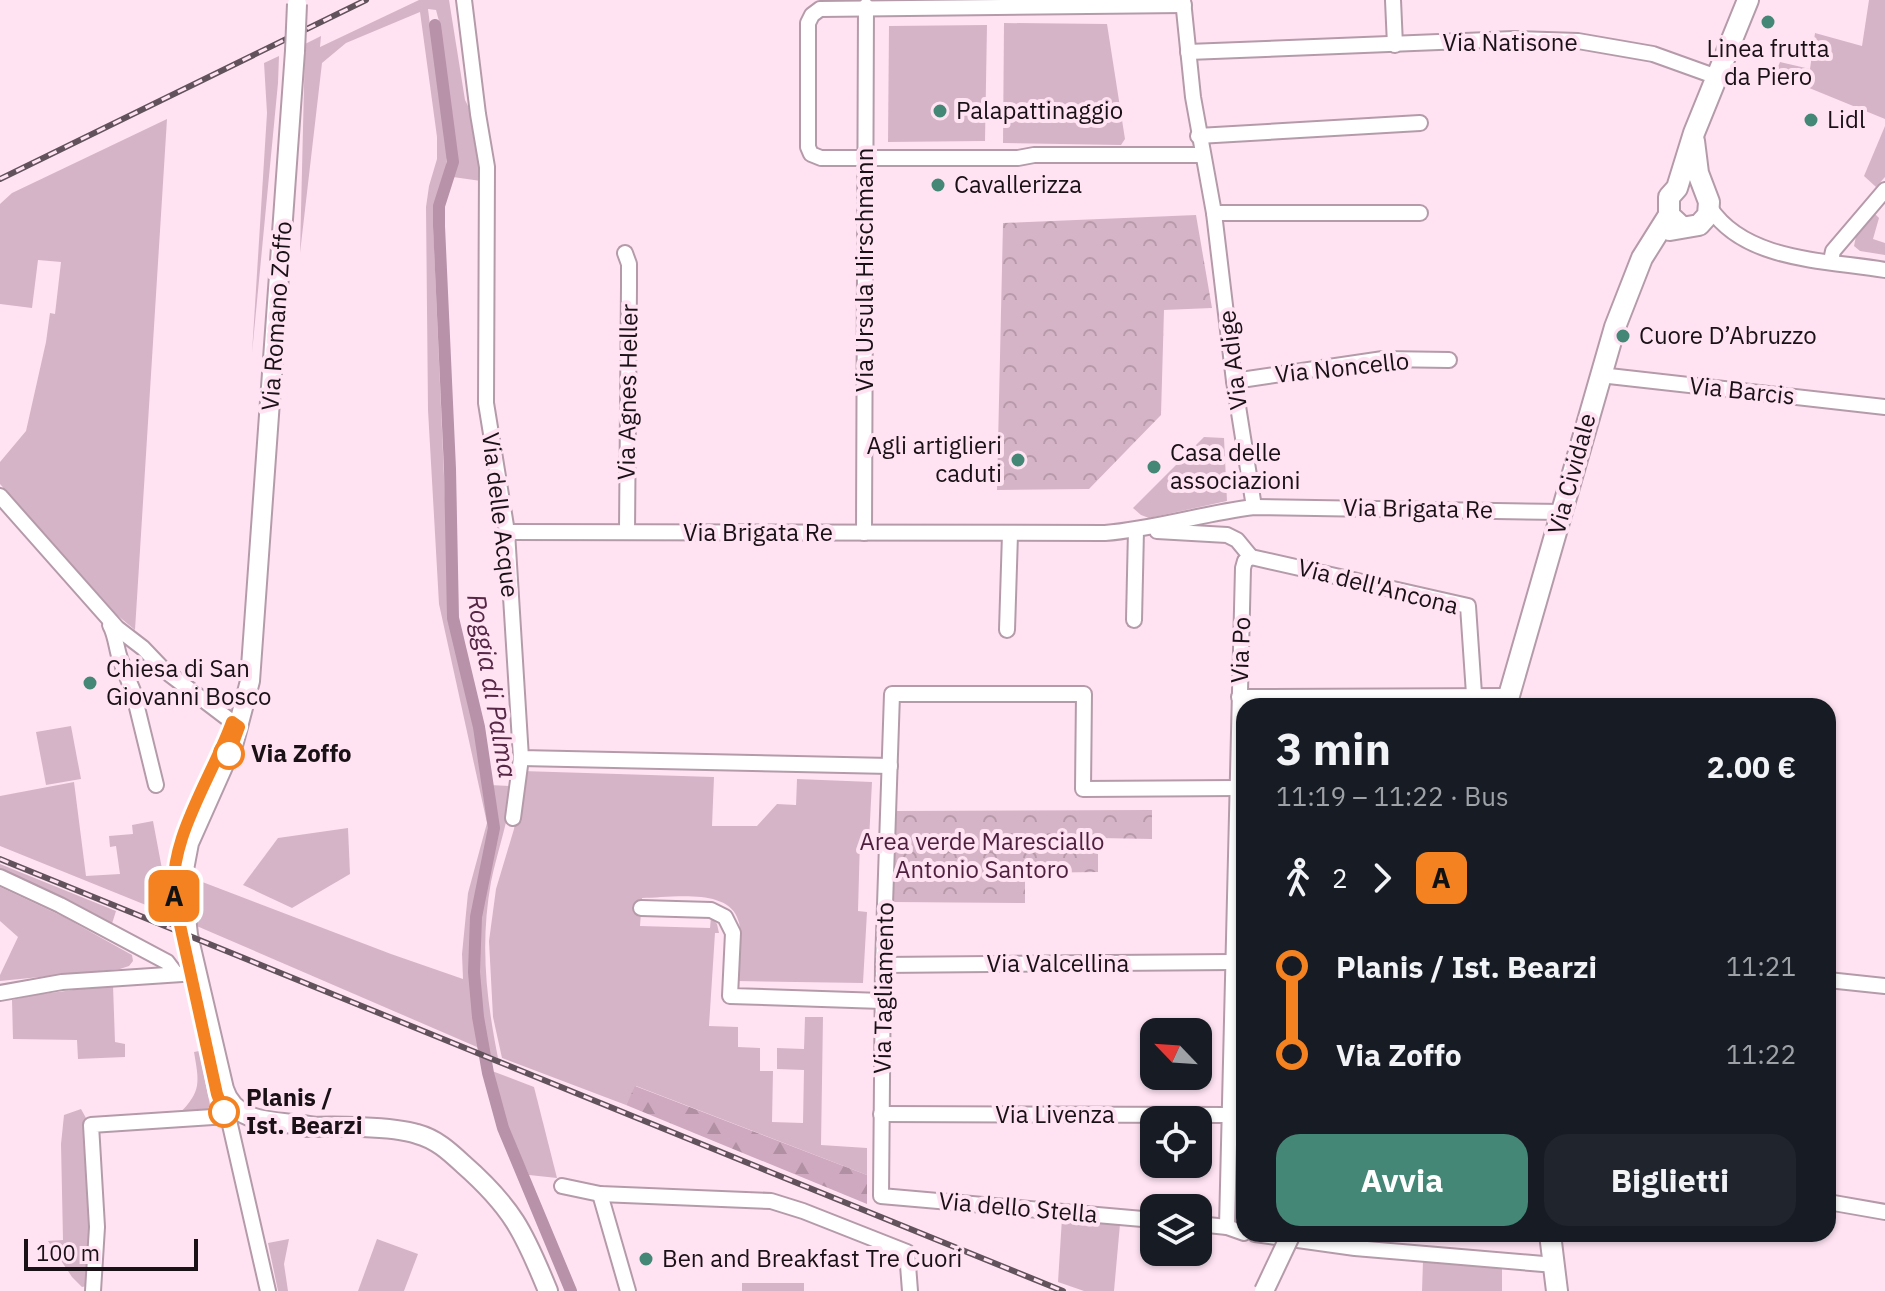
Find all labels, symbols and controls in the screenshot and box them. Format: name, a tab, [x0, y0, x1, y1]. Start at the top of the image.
marker: Linea frutta da Piero	[1759, 13, 1777, 31]
street label: Via Natisone	[1442, 26, 1578, 58]
place label: Linea frutta da Piero	[1707, 32, 1830, 92]
place label: Palapattinaggio	[956, 94, 1123, 126]
marker: Palapattinaggio	[931, 102, 949, 120]
place label: Lidl	[1827, 103, 1865, 135]
marker: Lidl	[1802, 111, 1820, 129]
street label: Via Ursula Hirschmann	[848, 148, 880, 392]
place label: Cavallerizza	[954, 168, 1082, 200]
marker: Cavallerizza	[929, 176, 947, 194]
street label: Via Romano Zoffo	[253, 220, 299, 412]
street label: Via Agnes Heller	[609, 303, 645, 480]
street label: Via Adige	[1210, 308, 1254, 412]
place label: Cuore D’Abruzzo	[1639, 319, 1817, 351]
marker: Cuore D’Abruzzo	[1614, 327, 1632, 345]
street label: Via Noncello	[1273, 344, 1411, 390]
street label: Via Barcis	[1688, 369, 1797, 411]
street label: Via Cividale	[1540, 410, 1603, 538]
place label: Agli artiglieri caduti	[866, 429, 1002, 489]
street label: Via delle Acque	[475, 431, 527, 599]
place label: Casa delle associazioni	[1170, 436, 1301, 496]
marker: Agli artiglieri caduti	[1009, 451, 1027, 469]
marker: Casa delle associazioni	[1145, 458, 1163, 476]
street label: Via Brigata Re	[1343, 491, 1493, 525]
street label: Via Brigata Re	[683, 516, 833, 548]
street label: Via dell'Ancona	[1295, 551, 1462, 622]
water label: Roggia di Palma	[460, 591, 526, 781]
street label: Via Po	[1223, 616, 1257, 684]
place label: Chiesa di San Giovanni Bosco	[106, 652, 271, 712]
marker: Chiesa di San Giovanni Bosco	[81, 674, 99, 692]
text: 3 min	[1276, 720, 1391, 777]
place label: Via Zoffo	[251, 737, 352, 769]
marker: Via Zoffo	[214, 739, 244, 769]
text: 2.00 €	[1707, 747, 1796, 786]
text: 11:19 – 11:22 · Bus	[1276, 779, 1509, 813]
park label: Area verde Maresciallo Antonio Santoro	[859, 825, 1105, 885]
icon: walk	[1276, 856, 1320, 900]
icon: forward	[1360, 856, 1404, 900]
text: A	[1432, 859, 1451, 896]
text: 2	[1332, 861, 1348, 895]
line badge: A	[148, 870, 200, 922]
text: A	[164, 877, 184, 914]
street label: Via Tagliamento	[866, 902, 900, 1074]
street label: Via Valcellina	[987, 947, 1130, 979]
text: Planis / Ist. Bearzi	[1336, 947, 1597, 986]
text: 11:21	[1726, 949, 1796, 983]
north arrow	[1140, 1018, 1212, 1090]
map controls	[1140, 1018, 1212, 1266]
text: Via Zoffo	[1336, 1035, 1462, 1074]
text: 11:22	[1726, 1037, 1796, 1071]
place label: Planis / Ist. Bearzi	[246, 1081, 363, 1141]
marker: Planis / Ist. Bearzi	[209, 1097, 239, 1127]
street label: Via Livenza	[995, 1098, 1115, 1130]
button: locate	[1140, 1106, 1212, 1178]
button: Avvia	[1276, 1134, 1528, 1226]
button: Biglietti	[1544, 1134, 1796, 1226]
street label: Via dello Stella	[937, 1184, 1099, 1230]
button: layers	[1140, 1194, 1212, 1266]
scale bar	[24, 1235, 198, 1271]
text: 100 m	[36, 1238, 100, 1267]
place label: Ben and Breakfast Tre Cuori	[662, 1242, 962, 1274]
marker: Ben and Breakfast Tre Cuori	[637, 1250, 655, 1268]

